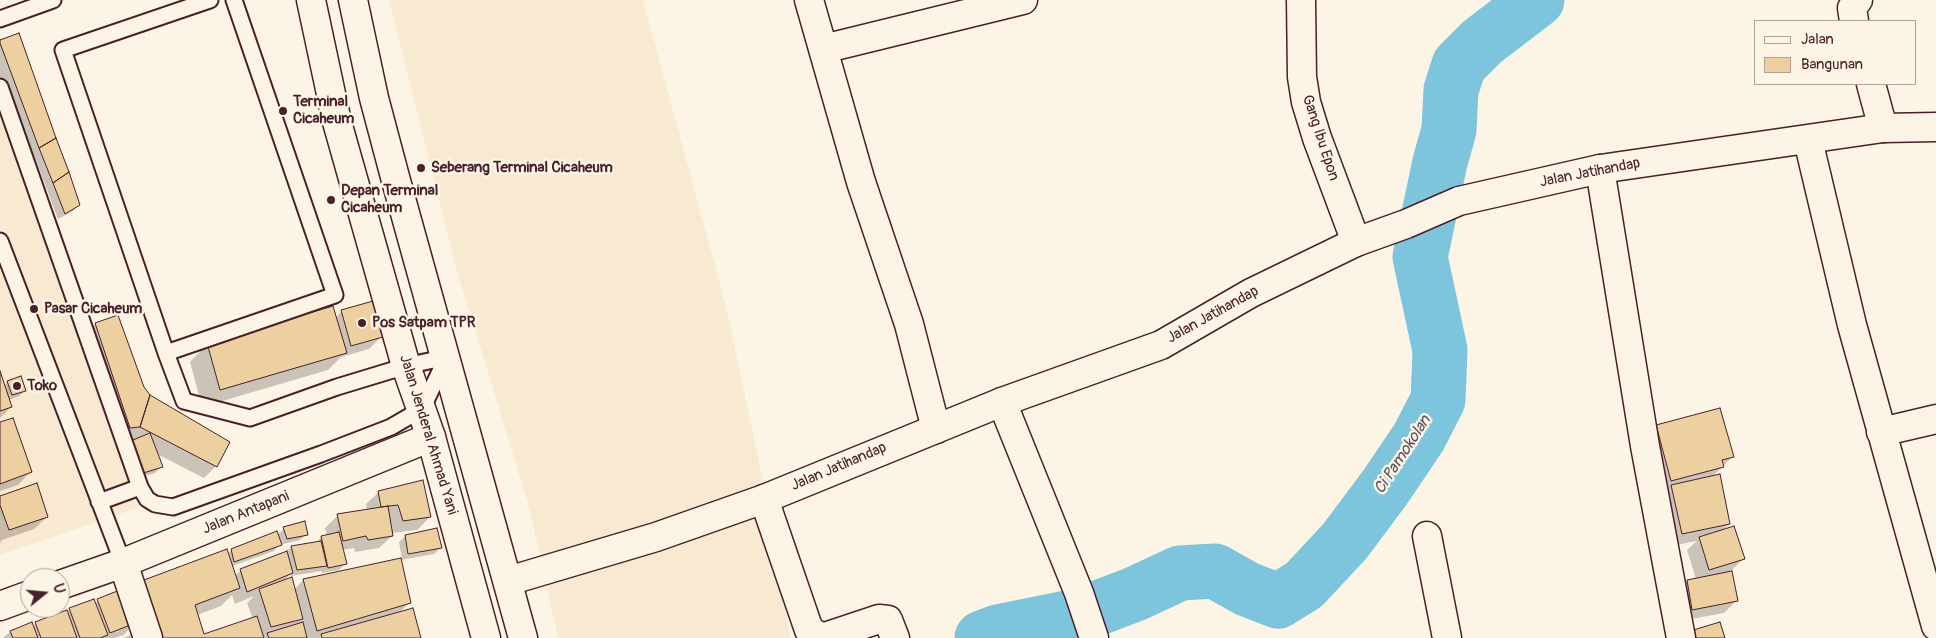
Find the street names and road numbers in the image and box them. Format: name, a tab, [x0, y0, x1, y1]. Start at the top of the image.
street label: Gang Ibu Epon	[1298, 93, 1342, 183]
street label: Jalan Jatihandap	[1538, 154, 1642, 192]
street label: Jalan Jatihandap	[1164, 282, 1262, 348]
street label: Jalan Jenderal Ahmad Yani	[395, 353, 461, 517]
street label: Jalan Jatihandap	[789, 439, 889, 495]
street label: Jalan Antapani	[200, 487, 292, 539]

